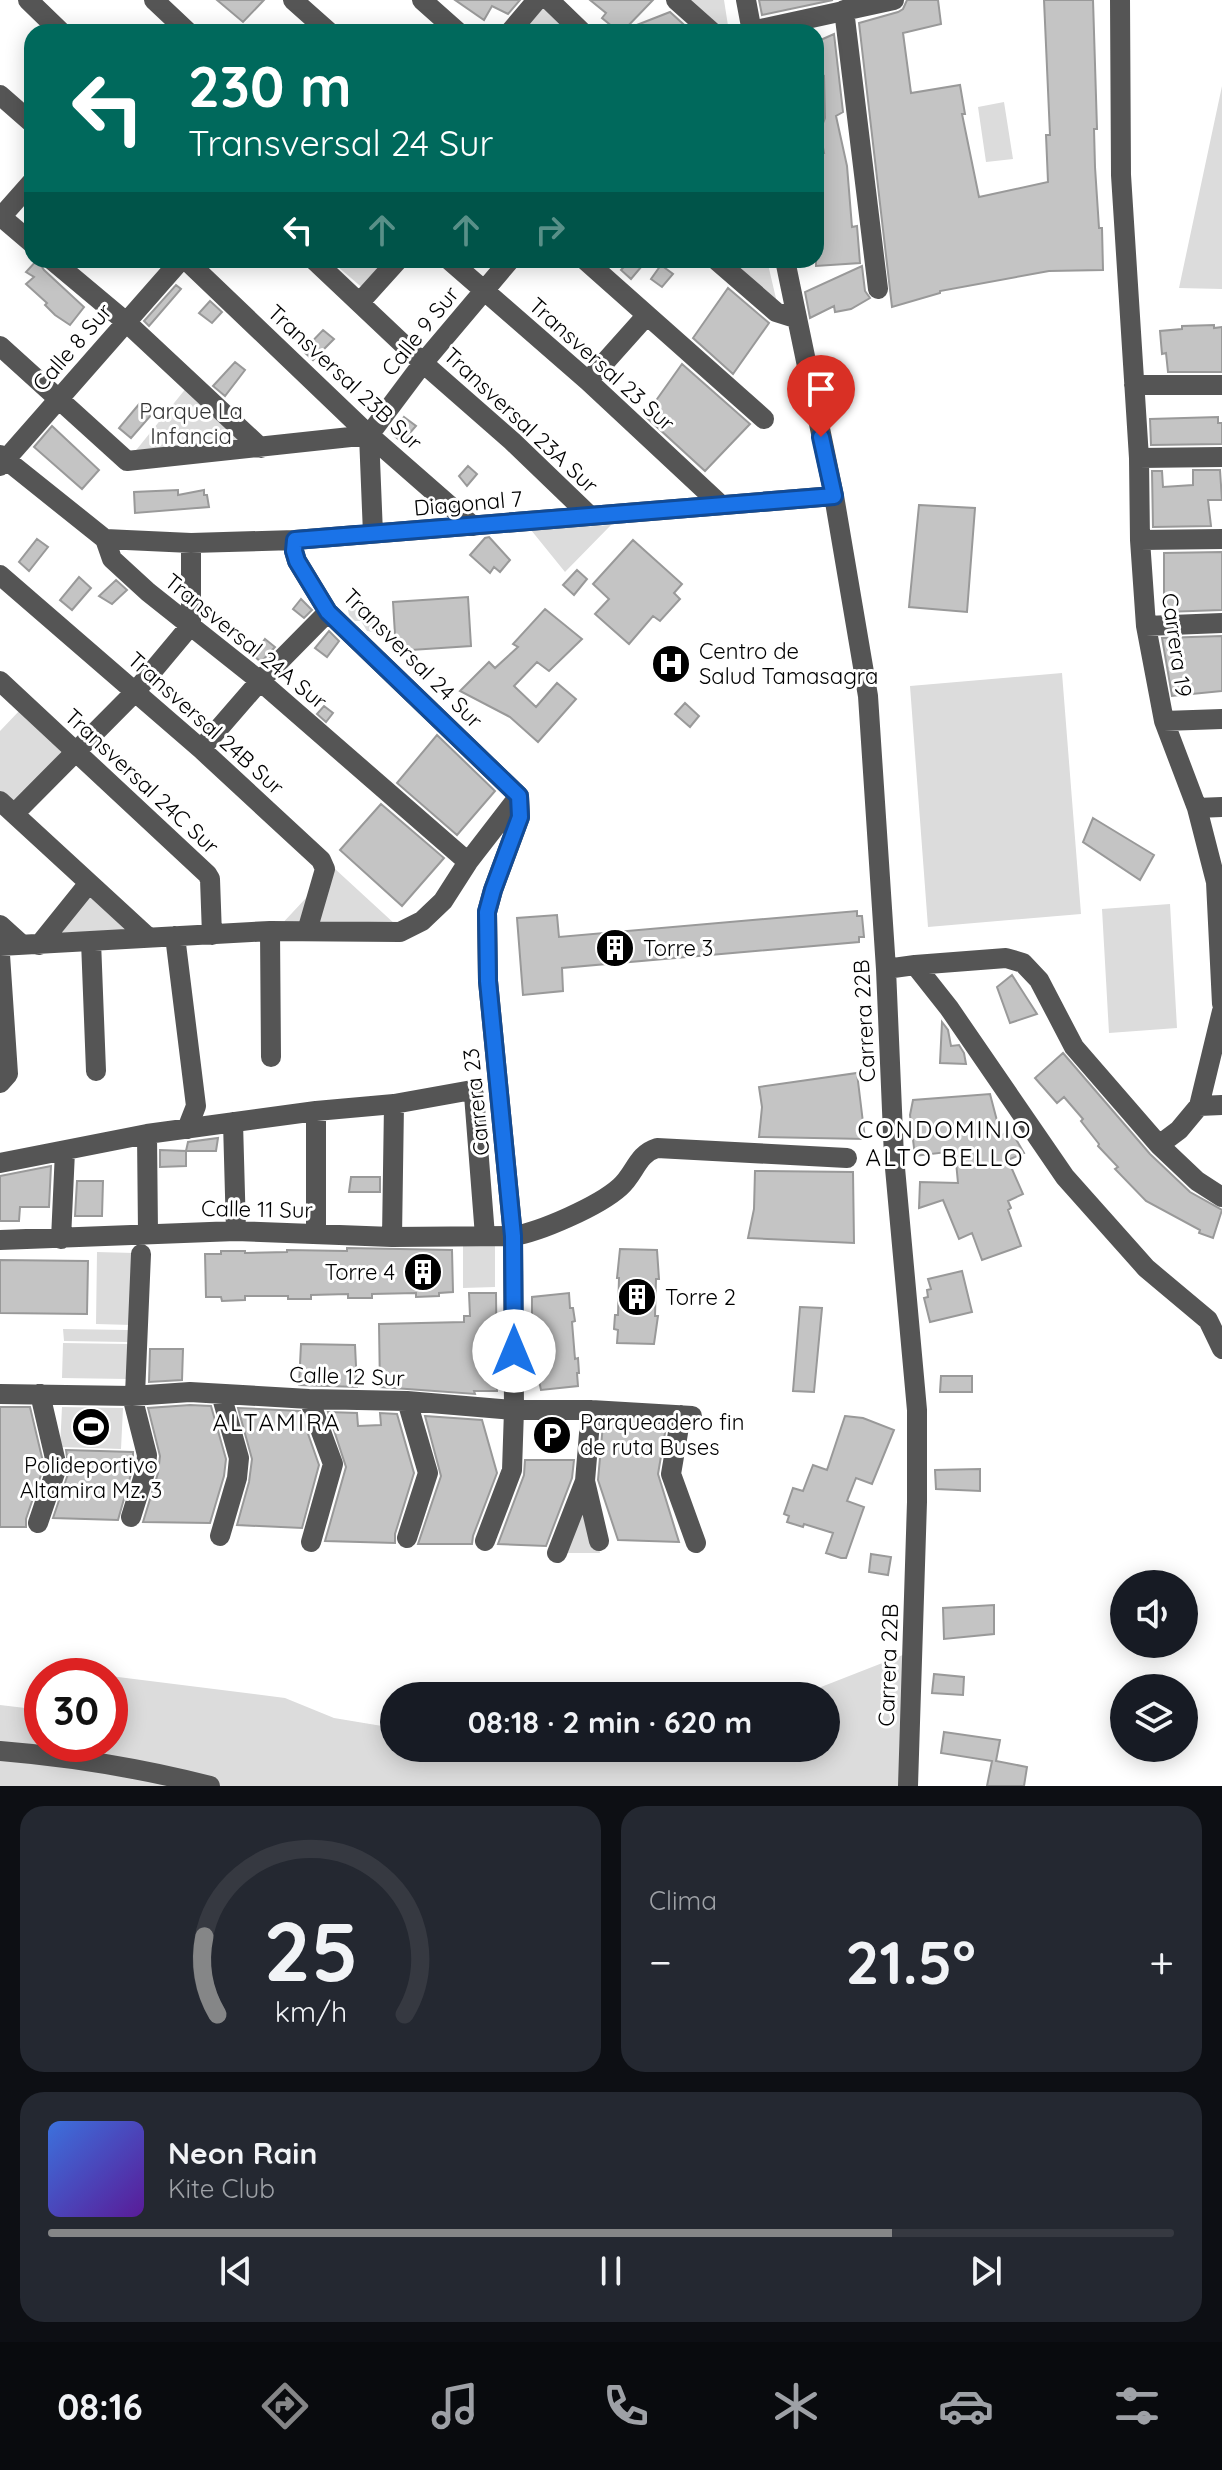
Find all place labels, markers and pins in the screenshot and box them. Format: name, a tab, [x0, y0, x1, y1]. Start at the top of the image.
pin	[787, 355, 855, 437]
place label: Centro de Salud Tamasagra	[699, 637, 878, 690]
hospital icon: Centro de Salud Tamasagra	[650, 643, 692, 685]
building icon: Torre 3	[594, 927, 636, 969]
place label: Torre 3	[643, 934, 713, 962]
building icon: Torre 4	[402, 1251, 444, 1293]
place label: Torre 4	[325, 1258, 395, 1286]
building icon: Torre 2	[616, 1276, 658, 1318]
place label: Torre 2	[665, 1283, 736, 1311]
sports icon: Polideportivo Altamira Mz. 3	[70, 1406, 112, 1448]
place label: Parqueadero fin de ruta Buses	[580, 1408, 744, 1461]
parking icon: Parqueadero fin de ruta Buses	[531, 1414, 573, 1456]
place label: Polideportivo Altamira Mz. 3	[20, 1451, 162, 1504]

